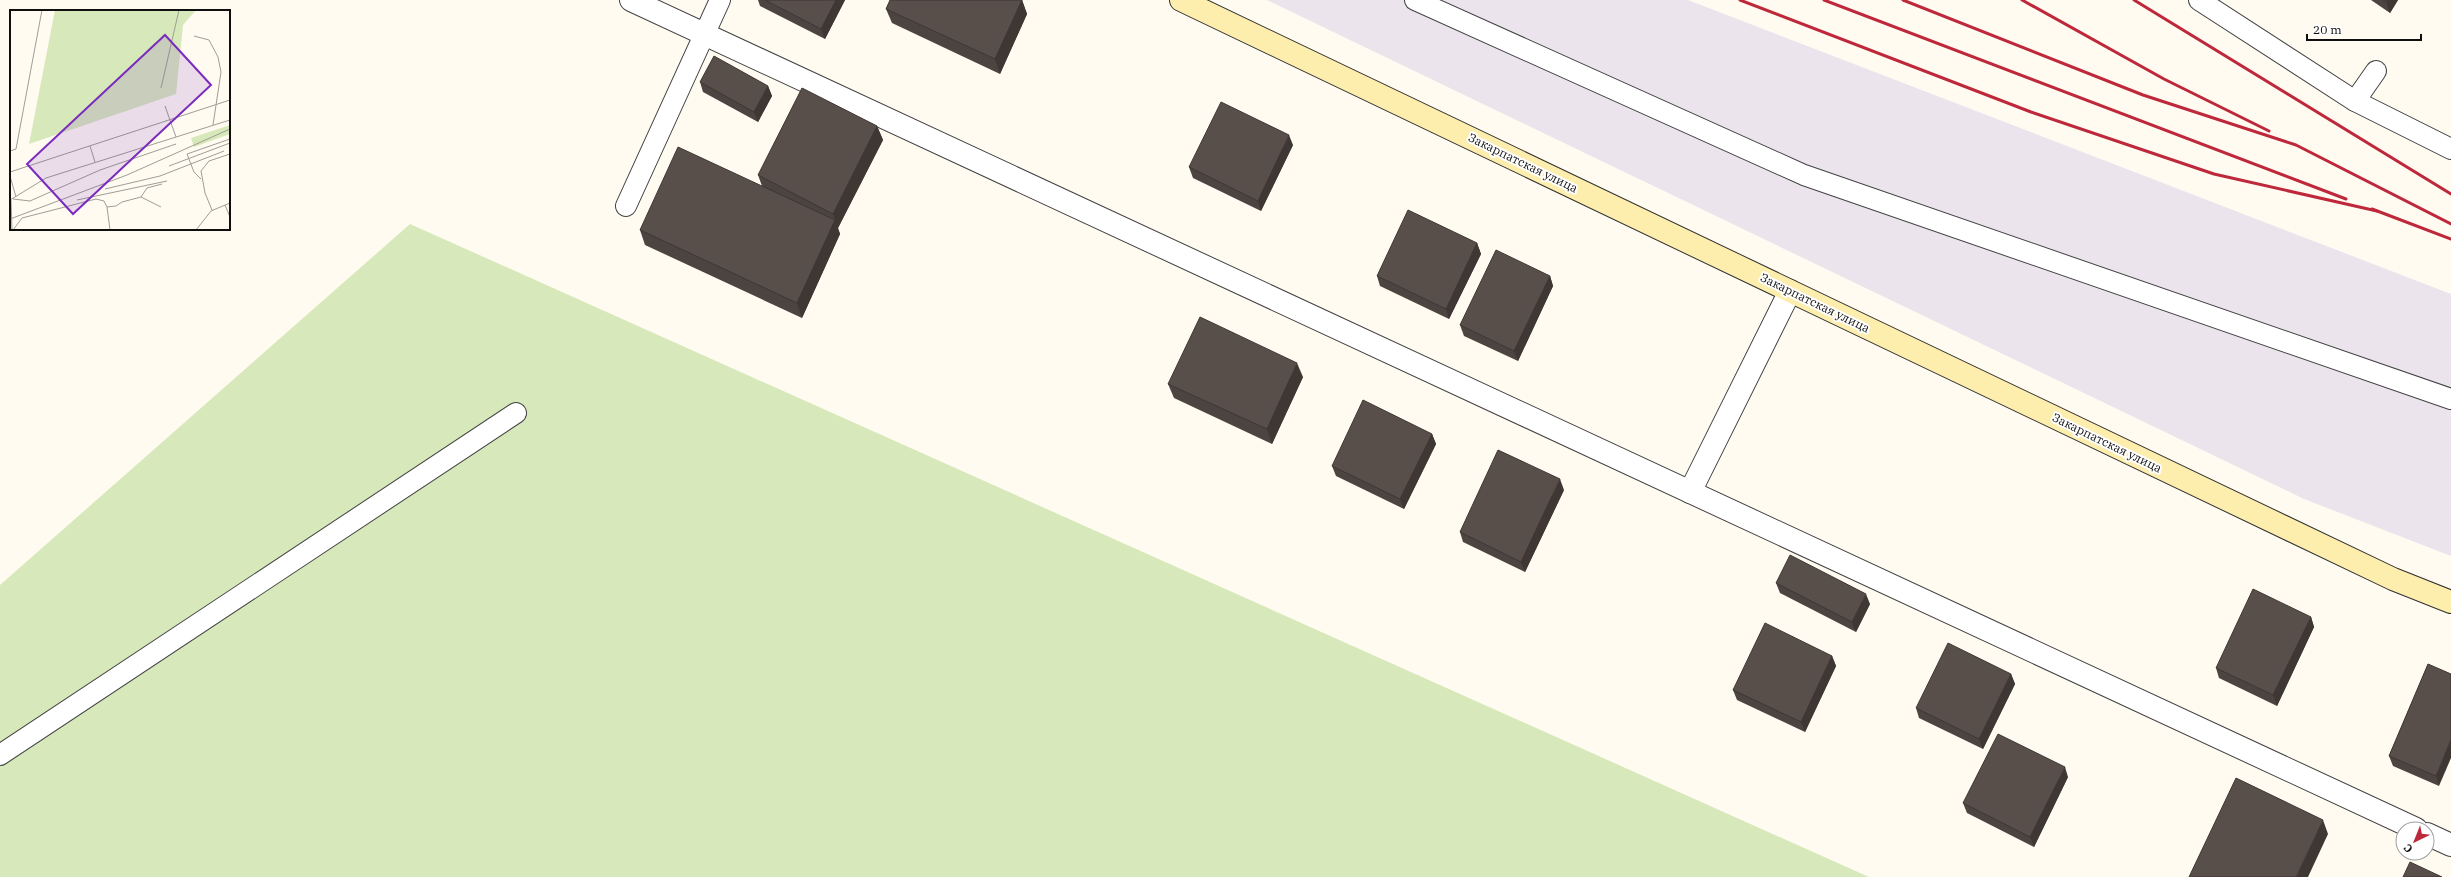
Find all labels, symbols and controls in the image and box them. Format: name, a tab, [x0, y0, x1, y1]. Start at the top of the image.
inset map	[10, 10, 230, 230]
scale bar	[2307, 16, 2421, 42]
text: 20 m	[2313, 22, 2342, 37]
street label: Закарпатская улица	[1466, 129, 1581, 196]
street label: Закарпатская улица	[1758, 269, 1873, 336]
street label: Закарпатская улица	[2050, 409, 2165, 476]
north arrow	[2395, 821, 2435, 861]
text: С	[2401, 841, 2416, 856]

